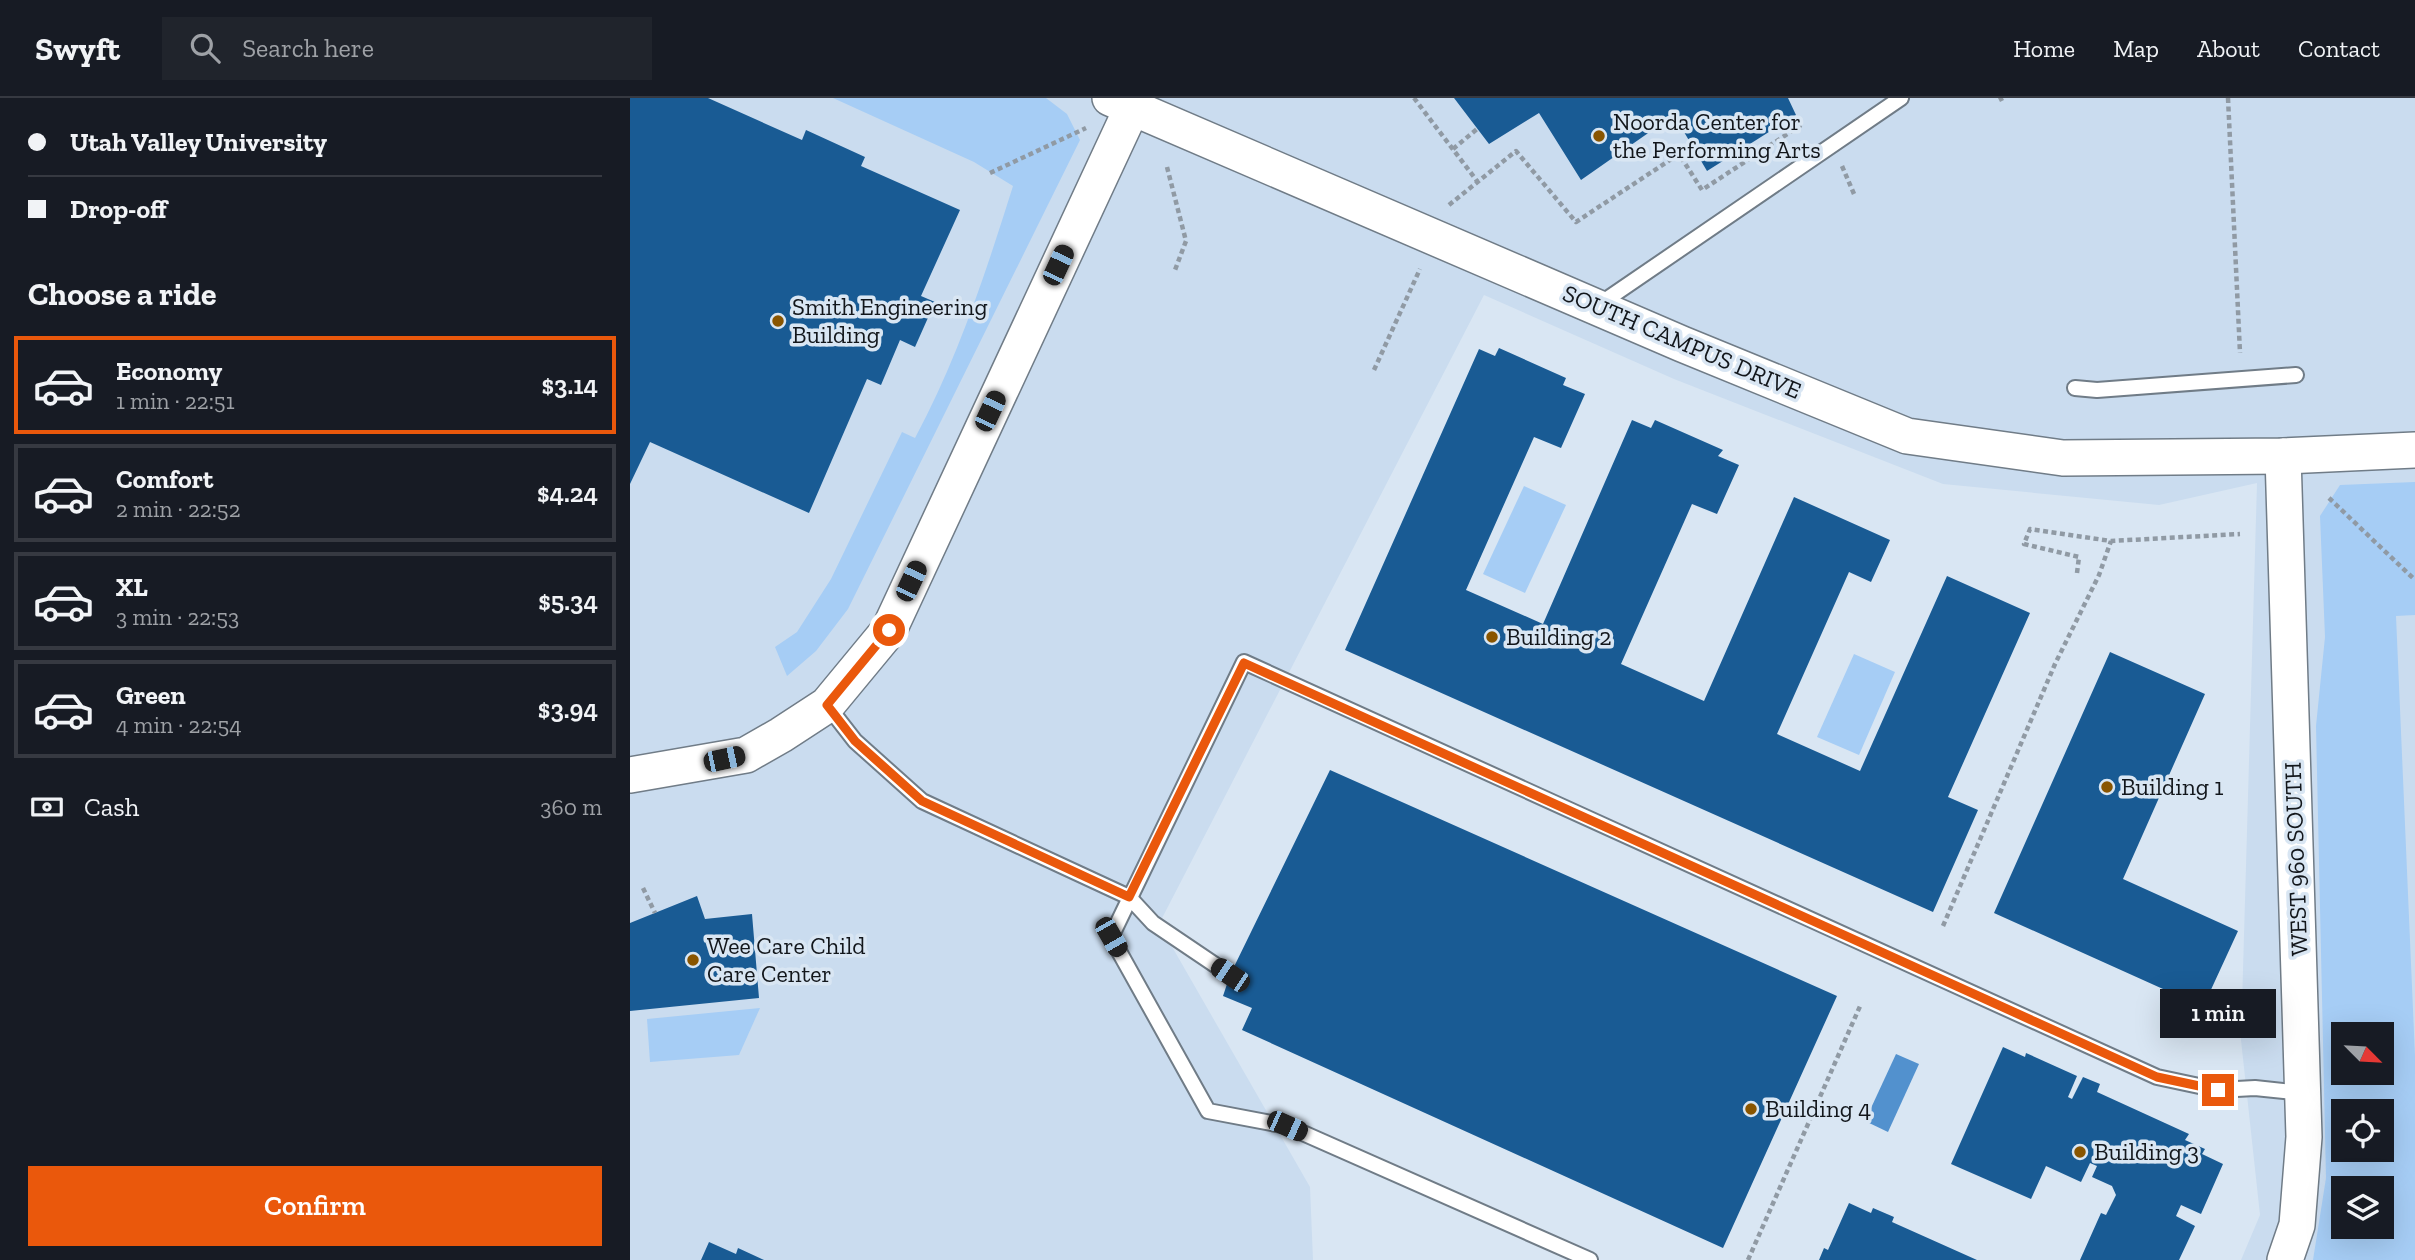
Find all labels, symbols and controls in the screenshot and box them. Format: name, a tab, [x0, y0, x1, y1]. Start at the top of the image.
search box	[162, 17, 652, 80]
text: Swyft	[35, 29, 120, 68]
icon: search	[186, 29, 224, 67]
text: Search here	[242, 32, 374, 64]
text: Home	[2013, 34, 2075, 63]
text: Map	[2113, 34, 2159, 63]
text: About	[2197, 34, 2260, 63]
text: Contact	[2298, 34, 2380, 63]
place label: Noorda Center for the Performing Arts	[1613, 107, 1821, 164]
text: Utah Valley University	[70, 126, 327, 158]
marker: Noorda Center for the Performing Arts	[1591, 128, 1607, 144]
text: Drop-off	[70, 193, 167, 225]
car	[1040, 242, 1077, 288]
text: Choose a ride	[28, 275, 216, 313]
street label: SOUTH CAMPUS DRIVE	[1559, 278, 1806, 405]
place label: Smith Engineering Building	[792, 292, 988, 349]
marker: Smith Engineering Building	[770, 313, 786, 329]
icon: car	[32, 354, 95, 417]
text: Economy	[116, 355, 222, 387]
text: $3.14	[541, 369, 598, 401]
text: 1 min · 22:51	[116, 387, 235, 415]
car	[972, 388, 1009, 434]
icon: car	[32, 462, 95, 525]
text: Comfort	[116, 463, 213, 495]
text: $4.24	[537, 477, 598, 509]
text: 2 min · 22:52	[116, 495, 240, 523]
car	[893, 558, 930, 604]
icon: car	[32, 570, 95, 633]
text: XL	[116, 571, 148, 603]
text: $5.34	[538, 585, 598, 617]
text: 3 min · 22:53	[116, 603, 239, 631]
route start	[873, 614, 905, 646]
place label: Building 2	[1506, 622, 1612, 651]
marker: Building 2	[1484, 629, 1500, 645]
icon: car	[32, 678, 95, 741]
text: Green	[116, 679, 186, 711]
text: $3.94	[538, 693, 598, 725]
text: 4 min · 22:54	[116, 711, 242, 739]
car	[702, 744, 747, 774]
street label: WEST 960 SOUTH	[2278, 761, 2313, 957]
place label: Building 1	[2121, 772, 2224, 801]
marker: Building 1	[2099, 779, 2115, 795]
icon: cash	[28, 788, 66, 826]
text: Cash	[84, 791, 139, 823]
text: 360 m	[540, 793, 602, 821]
car	[1092, 914, 1131, 960]
place label: Wee Care Child Care Center	[707, 931, 865, 988]
marker: Wee Care Child Care Center	[685, 952, 701, 968]
car	[1207, 955, 1254, 995]
callout: 1 min	[2160, 988, 2276, 1038]
text: 1 min	[2191, 999, 2245, 1027]
north arrow	[2331, 1022, 2394, 1085]
map controls	[2331, 1022, 2394, 1239]
route end	[2202, 1074, 2234, 1106]
place label: Building 4	[1765, 1094, 1871, 1123]
button: locate	[2331, 1099, 2394, 1162]
marker: Building 4	[1743, 1101, 1759, 1117]
car	[1264, 1108, 1311, 1144]
place label: Building 3	[2094, 1137, 2199, 1166]
marker: Building 3	[2072, 1144, 2088, 1160]
button: Confirm	[28, 1166, 602, 1246]
button: layers	[2331, 1176, 2394, 1239]

